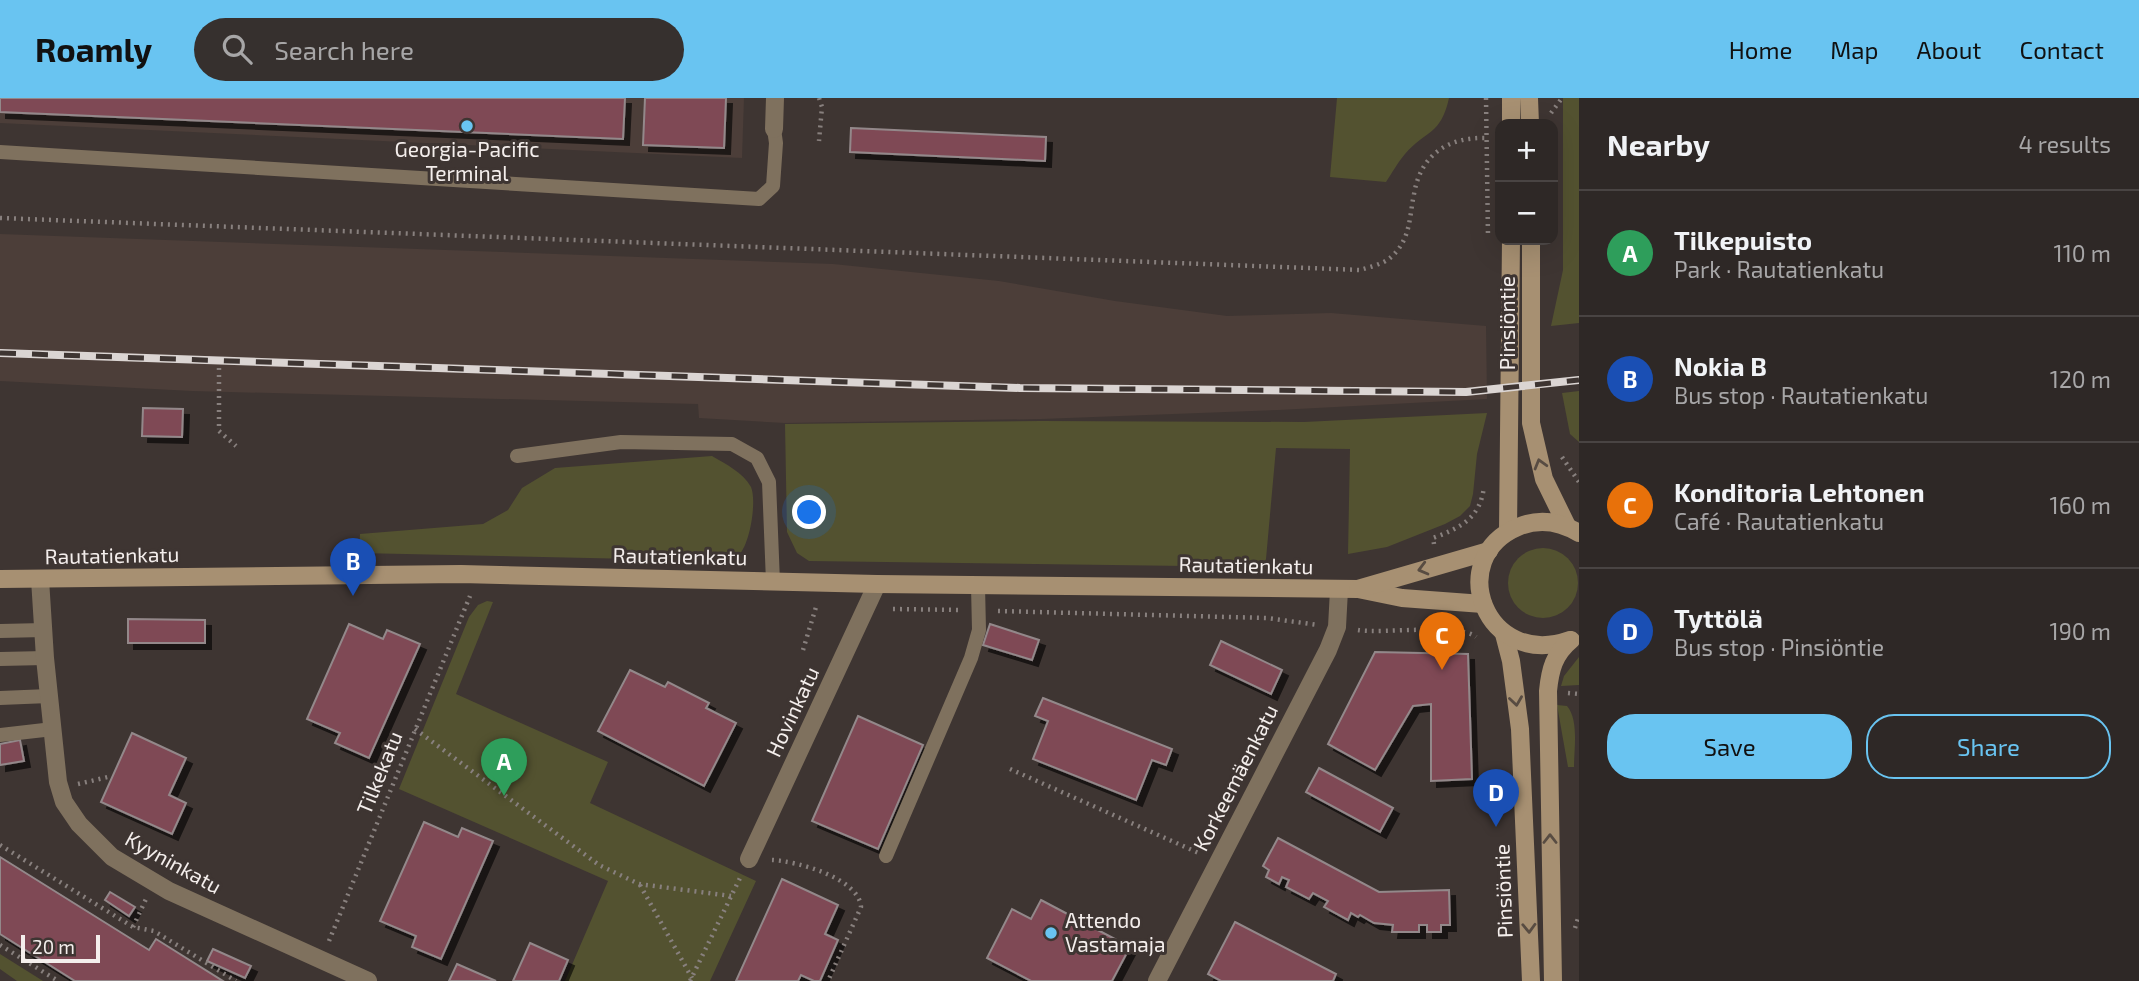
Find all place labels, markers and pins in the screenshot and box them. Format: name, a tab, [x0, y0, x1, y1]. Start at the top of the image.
marker: Georgia-Pacific Terminal	[459, 118, 475, 134]
place label: Georgia-Pacific Terminal	[395, 136, 539, 185]
pin: B	[330, 538, 376, 596]
pin: C	[1419, 612, 1465, 670]
pin: A	[481, 738, 527, 796]
pin: D	[1473, 769, 1519, 827]
place label: Attendo Vastamaja	[1065, 907, 1166, 957]
marker: Attendo Vastamaja	[1043, 925, 1059, 941]

